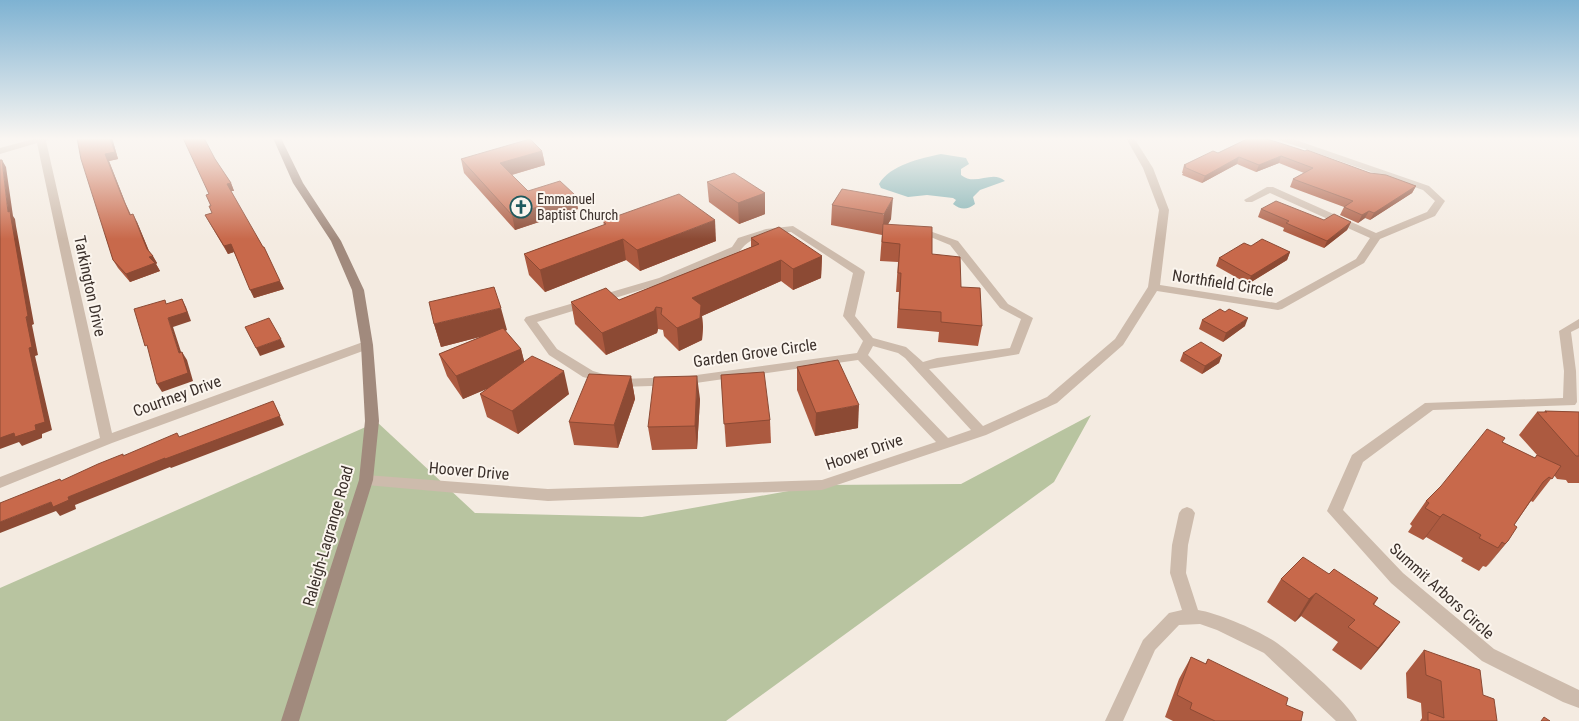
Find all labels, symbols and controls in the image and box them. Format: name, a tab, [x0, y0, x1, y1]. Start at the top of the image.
place label: Emmanuel Baptist Church	[537, 191, 618, 223]
church icon: Emmanuel Baptist Church	[509, 195, 533, 219]
street label: Tarkington Drive	[70, 234, 110, 338]
street label: Northfield Circle	[1171, 266, 1275, 300]
street label: Garden Grove Circle	[692, 335, 818, 371]
street label: Courtney Drive	[130, 371, 224, 421]
street label: Hoover Drive	[823, 430, 905, 474]
street label: Hoover Drive	[428, 458, 510, 484]
street label: Raleigh-Lagrange Road	[299, 464, 357, 608]
street label: Summit Arbors Circle	[1386, 539, 1498, 643]

